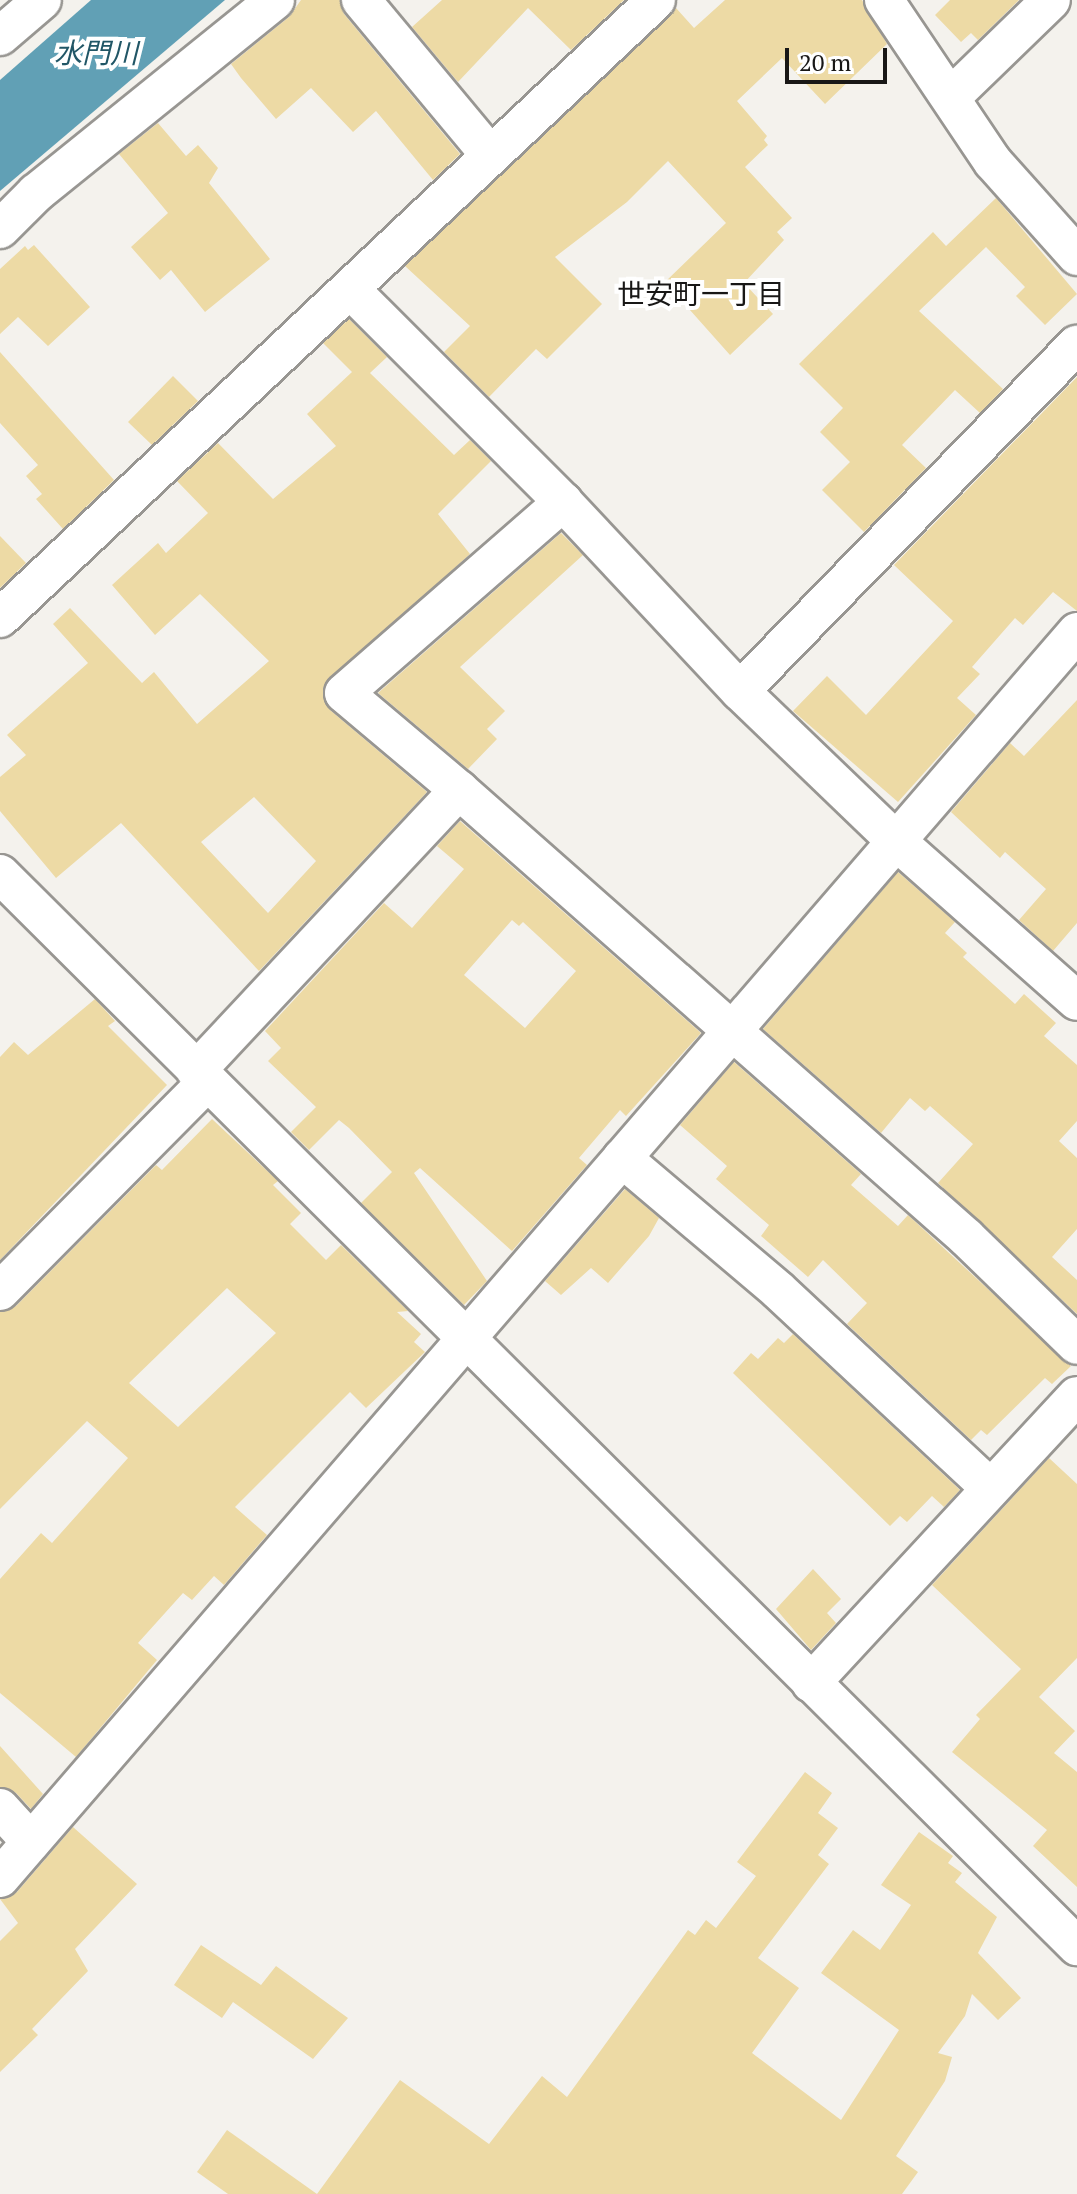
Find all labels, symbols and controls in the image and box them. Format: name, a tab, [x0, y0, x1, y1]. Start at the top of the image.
scale bar	[789, 32, 891, 82]
water label: 水門川	[54, 36, 138, 70]
text: 20 m	[799, 46, 851, 78]
district label: 世安町一丁目	[617, 277, 785, 311]

